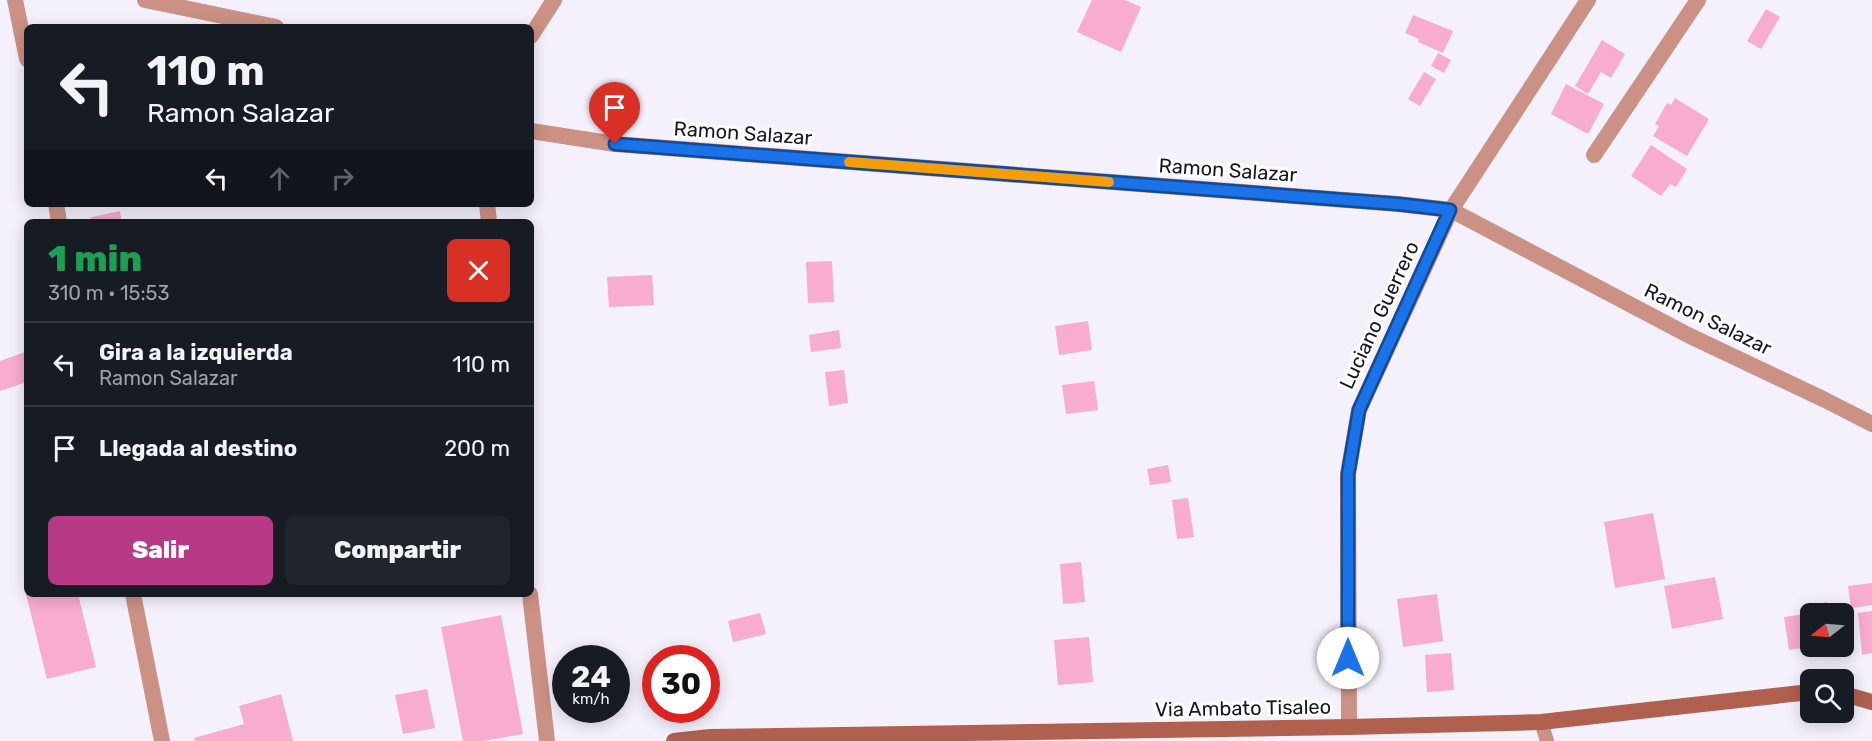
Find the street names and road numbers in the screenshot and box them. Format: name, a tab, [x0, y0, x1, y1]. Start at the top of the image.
street label: Ramon Salazar	[673, 116, 813, 150]
street label: Ramon Salazar	[1158, 153, 1298, 187]
street label: Luciano Guerrero	[1334, 237, 1424, 393]
street label: Ramon Salazar	[1640, 278, 1776, 360]
street label: Via Ambato Tisaleo	[1155, 694, 1331, 722]

